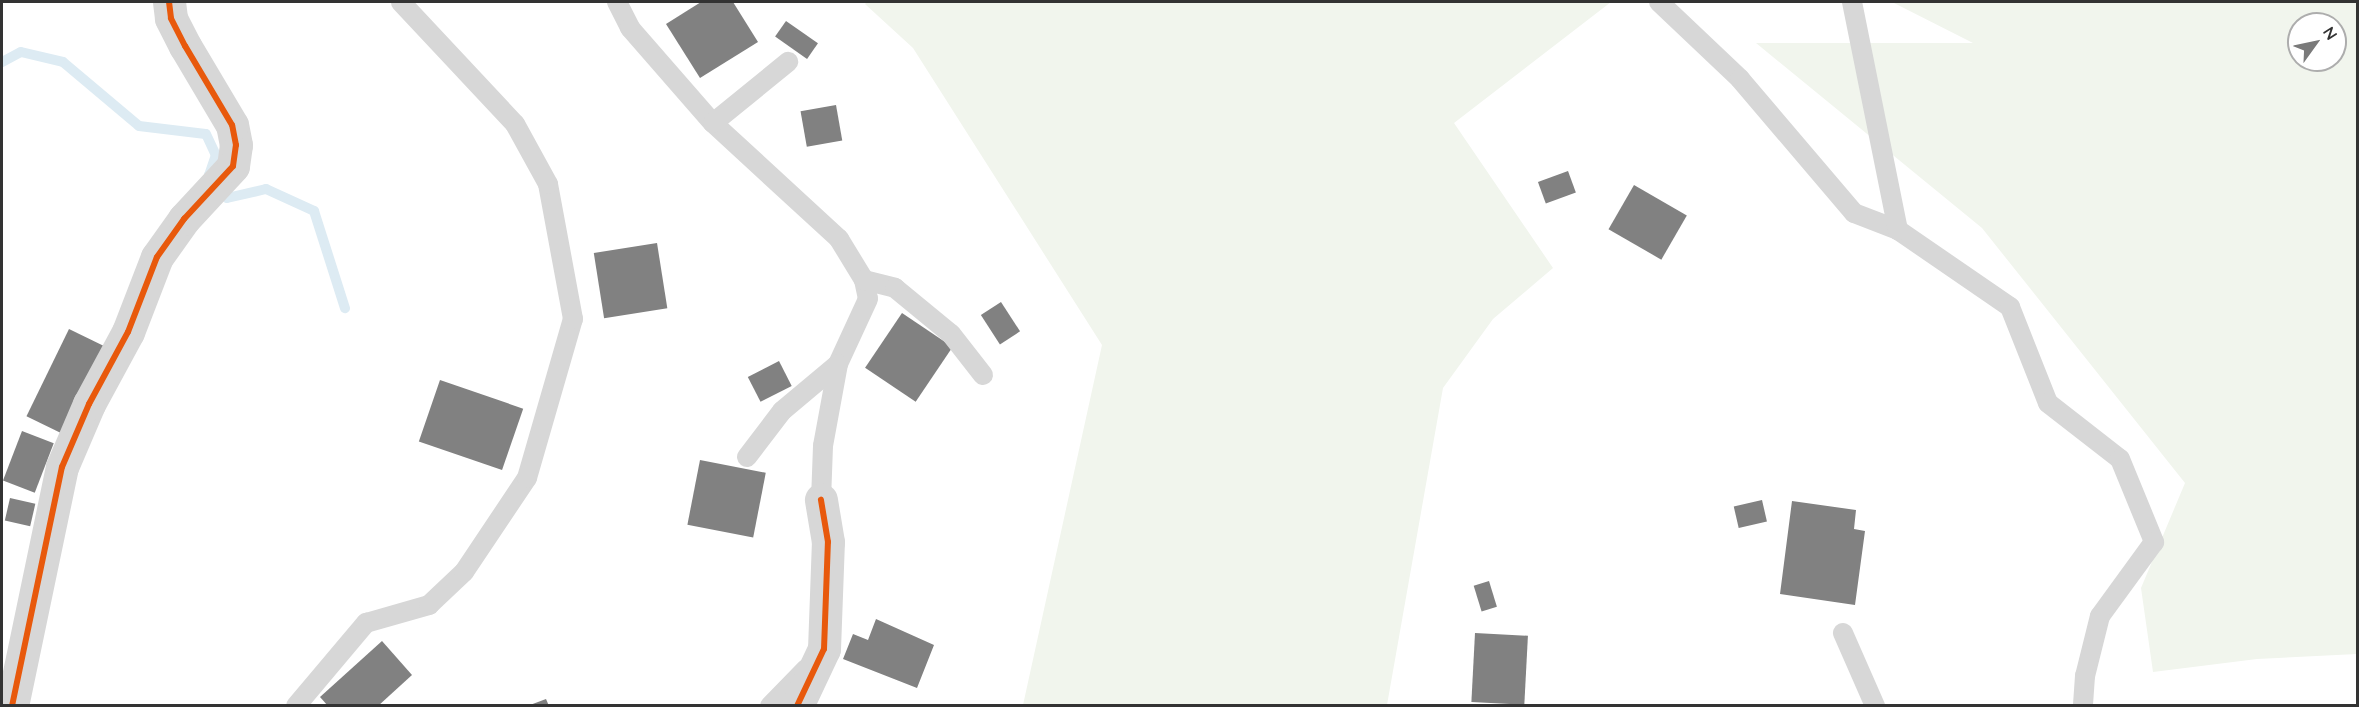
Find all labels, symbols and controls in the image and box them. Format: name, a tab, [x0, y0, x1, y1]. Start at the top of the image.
north arrow	[2287, 12, 2347, 72]
text: N	[2319, 23, 2342, 44]

